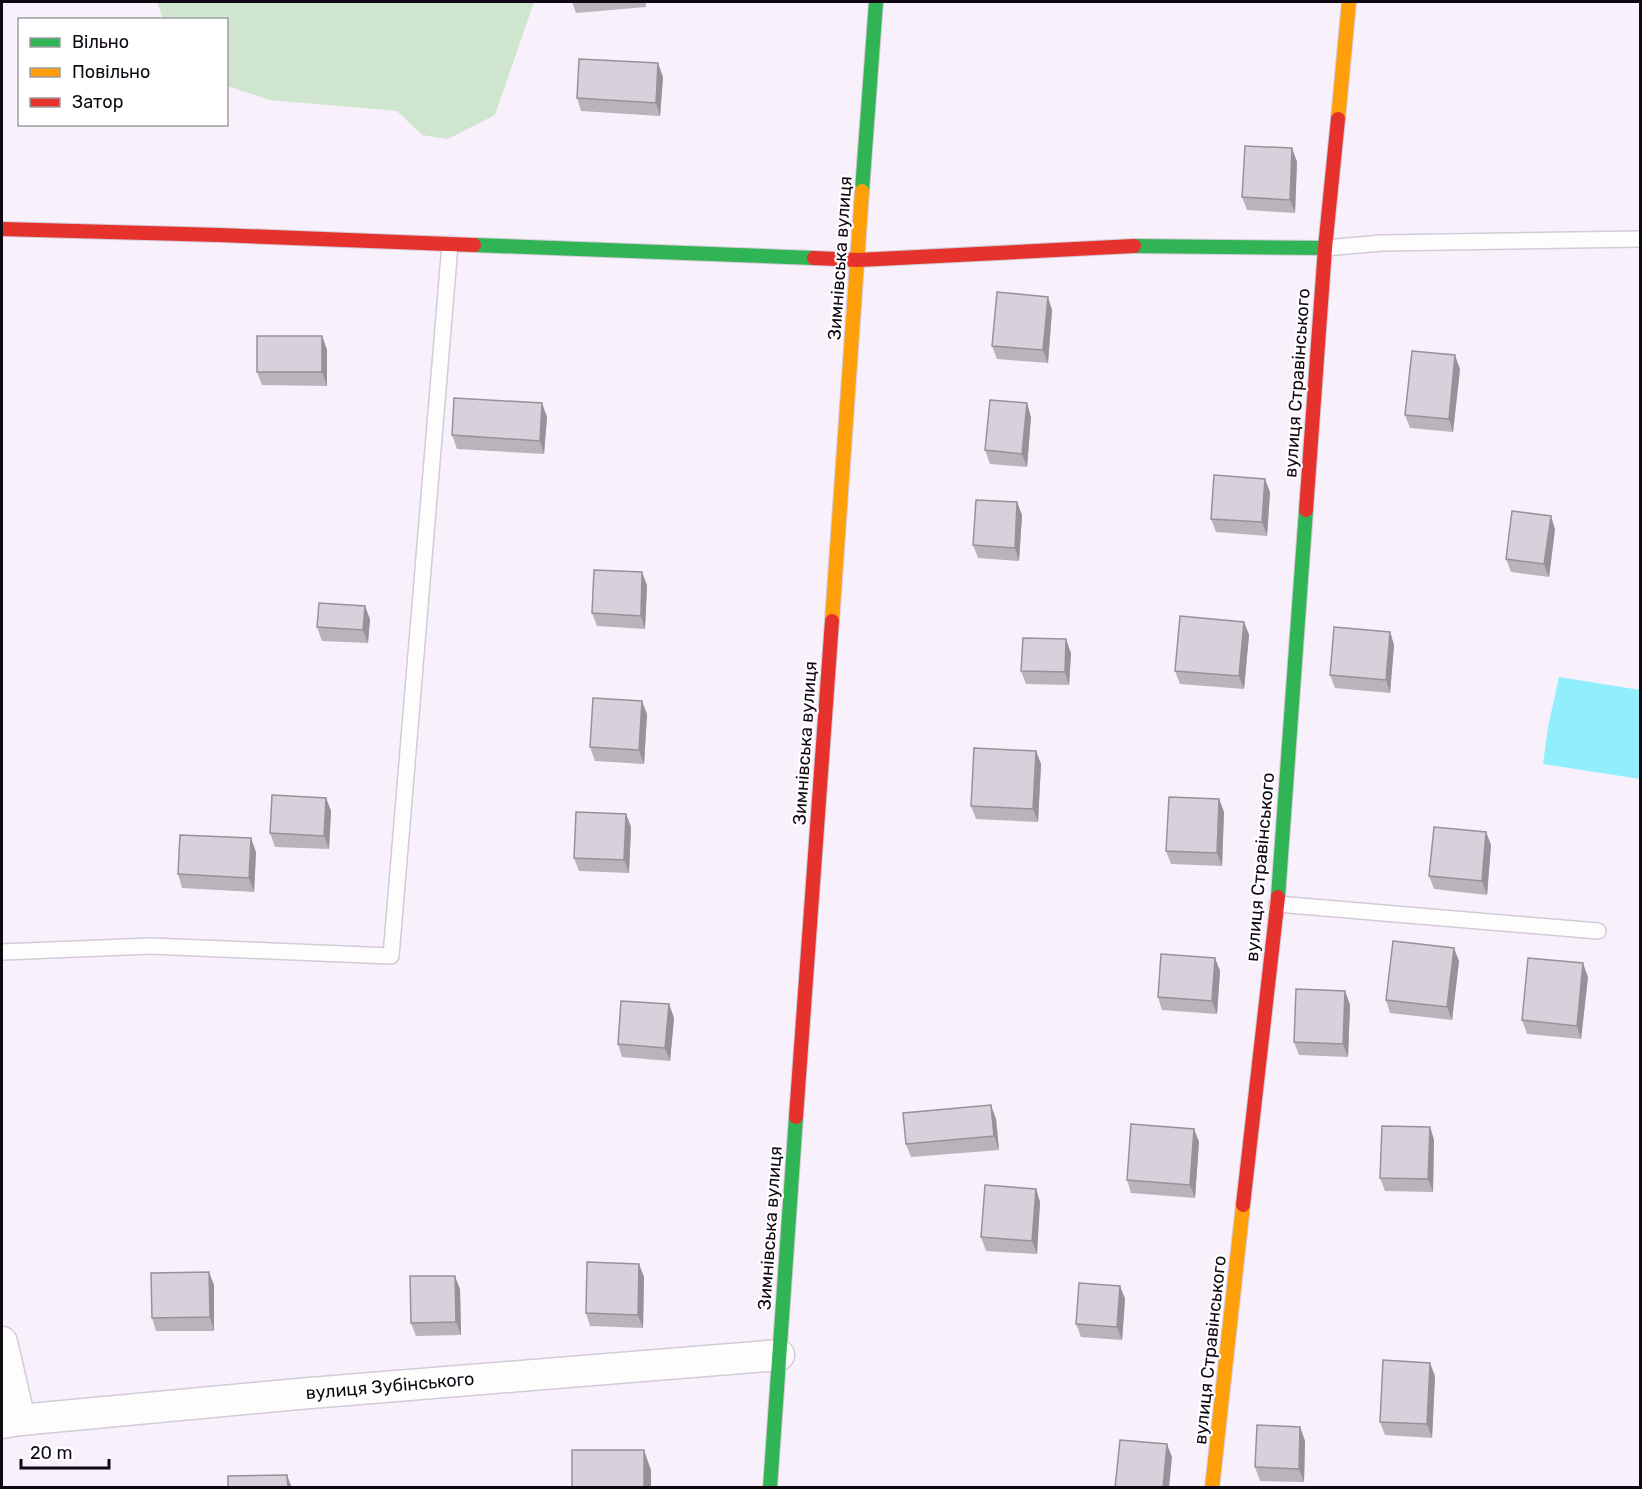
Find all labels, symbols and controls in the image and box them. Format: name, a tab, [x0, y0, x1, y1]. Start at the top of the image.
legend	[18, 18, 228, 126]
text: Вільно	[72, 31, 129, 53]
text: Повільно	[72, 61, 150, 83]
text: Затор	[72, 91, 123, 113]
street label: Зимнівська вулиця	[823, 175, 857, 341]
street label: вулиця Стравінського	[1279, 288, 1315, 478]
street label: Зимнівська вулиця	[788, 660, 822, 826]
street label: вулиця Стравінського	[1241, 771, 1279, 963]
street label: Зимнівська вулиця	[753, 1145, 787, 1311]
street label: вулиця Стравінського	[1189, 1254, 1231, 1446]
street label: вулиця Зубінського	[305, 1368, 475, 1404]
scale bar	[21, 1432, 110, 1470]
text: 20 m	[30, 1442, 72, 1464]

